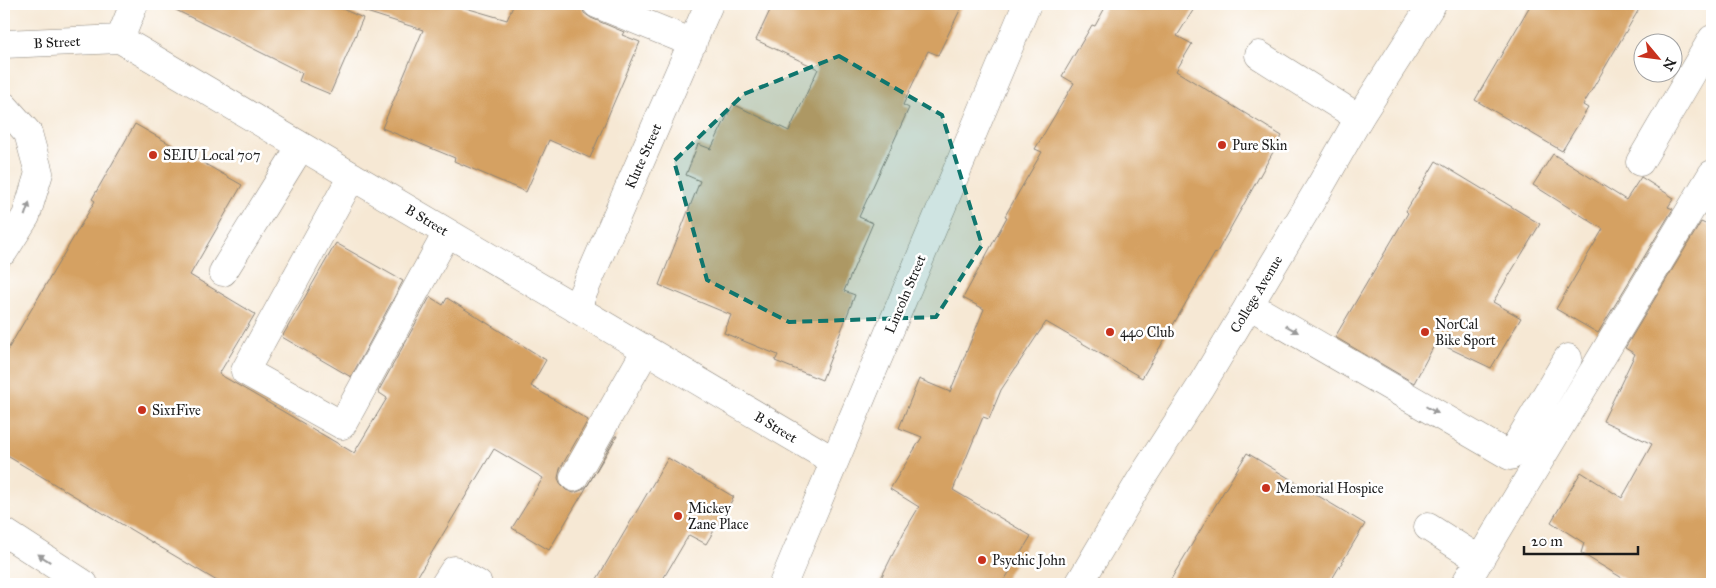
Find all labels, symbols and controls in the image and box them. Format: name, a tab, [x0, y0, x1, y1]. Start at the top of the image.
north arrow	[1634, 32, 1684, 82]
street label: B Street	[33, 33, 81, 52]
text: N	[1659, 55, 1679, 73]
street label: Klute Street	[622, 121, 665, 191]
place label: Pure Skin	[1232, 137, 1288, 154]
marker: Pure Skin	[1216, 139, 1228, 151]
place label: SEIU Local 707	[163, 147, 260, 164]
marker: SEIU Local 707	[147, 149, 159, 161]
one-way arrow	[24, 201, 32, 216]
street label: B Street	[402, 201, 451, 240]
street label: Lincoln Street	[881, 252, 930, 336]
street label: College Avenue	[1227, 252, 1286, 336]
place label: NorCal Bike Sport	[1435, 316, 1496, 349]
place label: 440 Club	[1120, 324, 1174, 341]
one-way arrow	[1285, 324, 1298, 333]
marker: 440 Club	[1104, 326, 1116, 338]
marker: NorCal Bike Sport	[1419, 326, 1431, 338]
place label: Six1Five	[152, 402, 201, 419]
marker: Six1Five	[136, 404, 148, 416]
one-way arrow	[1426, 406, 1439, 415]
street label: B Street	[751, 408, 800, 447]
place label: Memorial Hospice	[1276, 480, 1384, 497]
marker: Memorial Hospice	[1260, 482, 1272, 494]
place label: Mickey Zane Place	[688, 500, 749, 533]
marker: Mickey Zane Place	[672, 510, 684, 522]
scale bar	[1524, 523, 1637, 555]
text: 20 m	[1531, 532, 1563, 550]
place label: Psychic John	[992, 552, 1066, 570]
one-way arrow	[37, 554, 51, 563]
marker: Psychic John	[976, 554, 988, 566]

